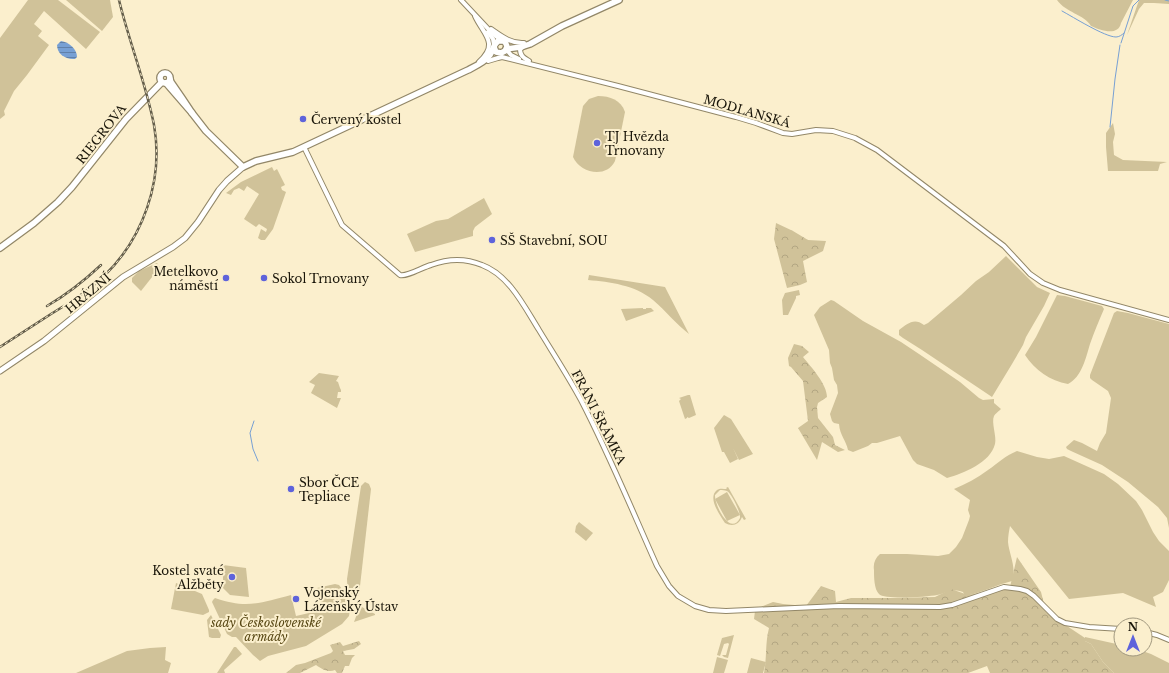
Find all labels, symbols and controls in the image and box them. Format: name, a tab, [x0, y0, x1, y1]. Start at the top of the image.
street label: MODLANSKÁ	[702, 90, 793, 131]
street label: RIEGROVA	[73, 101, 129, 167]
place label: Červený kostel	[311, 111, 402, 127]
marker: Červený kostel	[298, 114, 308, 124]
place label: TJ Hvězda Trnovany	[605, 129, 669, 158]
marker: TJ Hvězda Trnovany	[592, 138, 602, 148]
place label: SŠ Stavební, SOU	[500, 232, 608, 248]
marker: SŠ Stavební, SOU	[487, 235, 497, 245]
place label: Metelkovo náměstí	[154, 264, 219, 293]
street label: HRÁZNÍ	[62, 269, 114, 316]
place label: Sokol Trnovany	[272, 271, 370, 286]
marker: Metelkovo náměstí	[221, 273, 231, 283]
marker: Sokol Trnovany	[259, 273, 269, 283]
street label: FRÁNI ŠRÁMKA	[569, 367, 631, 467]
place label: Sbor ČCE Tepliace	[299, 474, 360, 504]
marker: Sbor ČCE Tepliace	[286, 484, 296, 494]
place label: Kostel svaté Alžběty	[152, 563, 224, 592]
marker: Kostel svaté Alžběty	[227, 572, 237, 582]
place label: Vojenský Lázeňský Ústav	[303, 585, 399, 614]
marker: Vojenský Lázeňský Ústav	[291, 594, 301, 604]
park label: sady Československé armády	[210, 614, 322, 644]
north arrow	[1113, 617, 1153, 657]
text: N	[1128, 620, 1139, 634]

